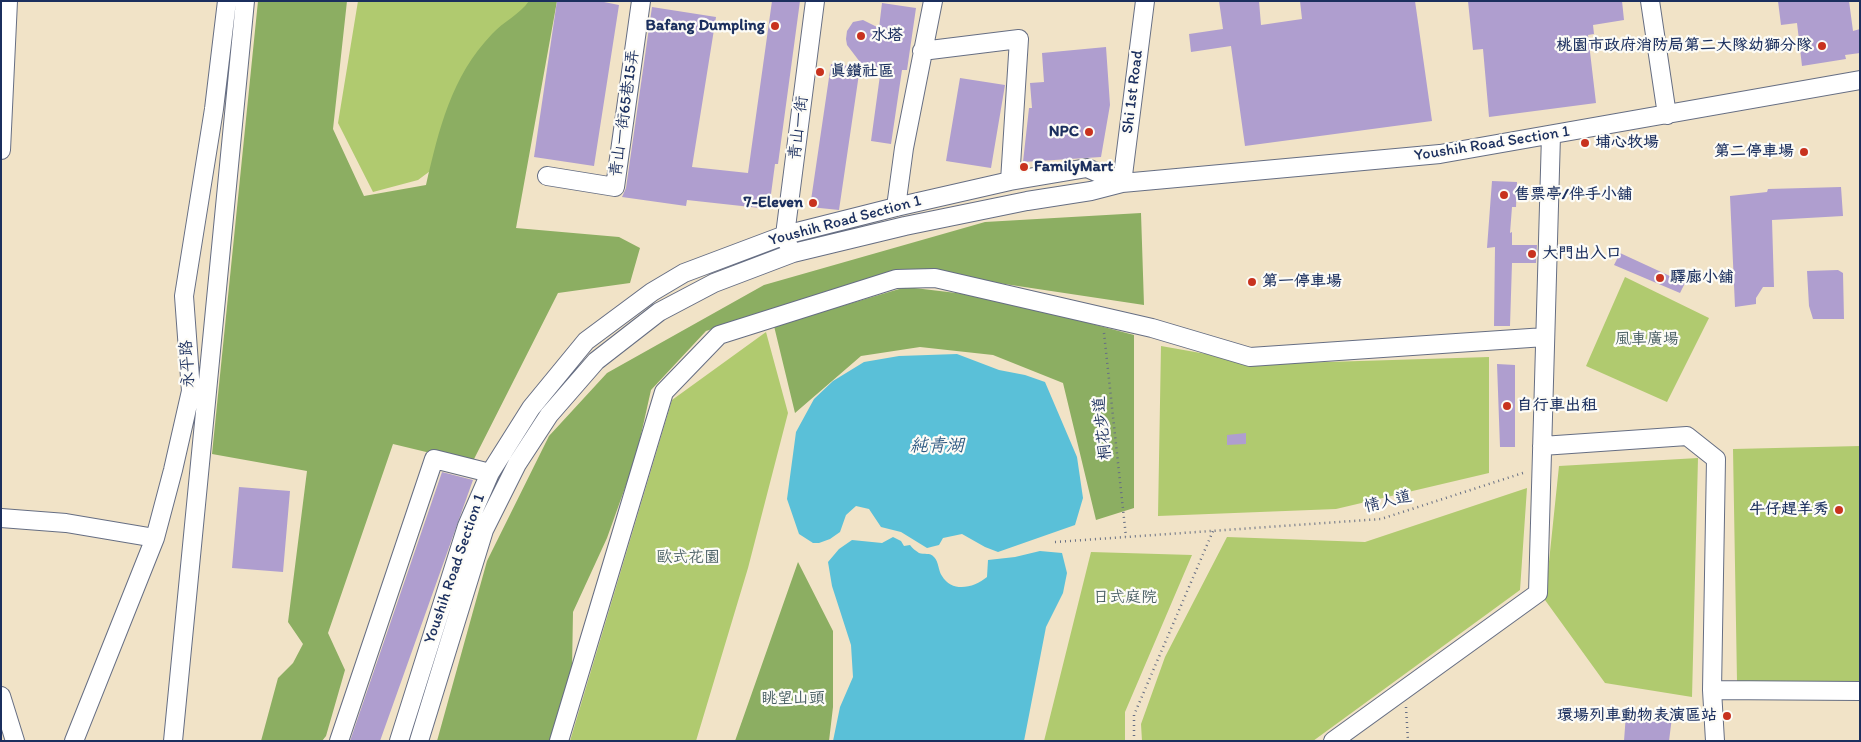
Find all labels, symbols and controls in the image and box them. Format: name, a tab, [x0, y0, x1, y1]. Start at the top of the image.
place label: Bafang Dumpling	[646, 16, 765, 36]
marker: Bafang Dumpling	[769, 20, 781, 32]
place label: 水塔	[871, 26, 903, 46]
marker: 水塔	[855, 30, 867, 42]
place label: 桃園市政府消防局第二大隊幼獅分隊	[1556, 36, 1812, 56]
marker: 桃園市政府消防局第二大隊幼獅分隊	[1816, 40, 1828, 52]
street label: 青山一街65巷15弄	[607, 48, 643, 178]
street label: Shi 1st Road	[1118, 49, 1148, 135]
place label: 真鑚社區	[830, 62, 894, 82]
marker: 真鑚社區	[814, 66, 826, 78]
street label: 青山一街	[786, 95, 812, 161]
place label: NPC	[1049, 122, 1079, 142]
street label: Youshih Road Section 1	[1413, 122, 1571, 166]
marker: NPC	[1083, 126, 1095, 138]
place label: 埔心牧場	[1595, 133, 1659, 153]
marker: 埔心牧場	[1579, 137, 1591, 149]
place label: 第二停車場	[1714, 142, 1794, 162]
marker: 第二停車場	[1798, 146, 1810, 158]
place label: FamilyMart	[1034, 157, 1113, 177]
marker: FamilyMart	[1018, 161, 1030, 173]
place label: 售票亭/伴手小舖	[1514, 185, 1633, 205]
marker: 售票亭/伴手小舖	[1498, 189, 1510, 201]
street label: Youshih Road Section 1	[767, 191, 923, 251]
place label: 7-Eleven	[744, 193, 803, 213]
marker: 7-Eleven	[807, 197, 819, 209]
place label: 大門出入口	[1542, 244, 1622, 264]
marker: 大門出入口	[1526, 248, 1538, 260]
place label: 驛廊小舖	[1670, 268, 1734, 288]
place label: 第一停車場	[1262, 272, 1342, 292]
marker: 驛廊小舖	[1654, 272, 1666, 284]
marker: 第一停車場	[1246, 276, 1258, 288]
park label: 風車廣場	[1615, 330, 1679, 350]
street label: 永平路	[177, 340, 199, 388]
street label: 桐花步道	[1090, 395, 1116, 461]
place label: 自行車出租	[1517, 396, 1597, 416]
marker: 自行車出租	[1501, 400, 1513, 412]
water label: 純青湖	[910, 435, 964, 457]
street label: 情人道	[1362, 487, 1414, 517]
street label: Youshih Road Section 1	[420, 492, 490, 646]
place label: 牛仔趕羊秀	[1749, 500, 1829, 520]
marker: 牛仔趕羊秀	[1833, 504, 1845, 516]
park label: 歐式花園	[656, 548, 720, 568]
park label: 日式庭院	[1093, 588, 1157, 608]
park label: 眺望山頭	[761, 689, 825, 709]
place label: 環場列車動物表演區站	[1557, 706, 1717, 726]
marker: 環場列車動物表演區站	[1721, 710, 1733, 722]

